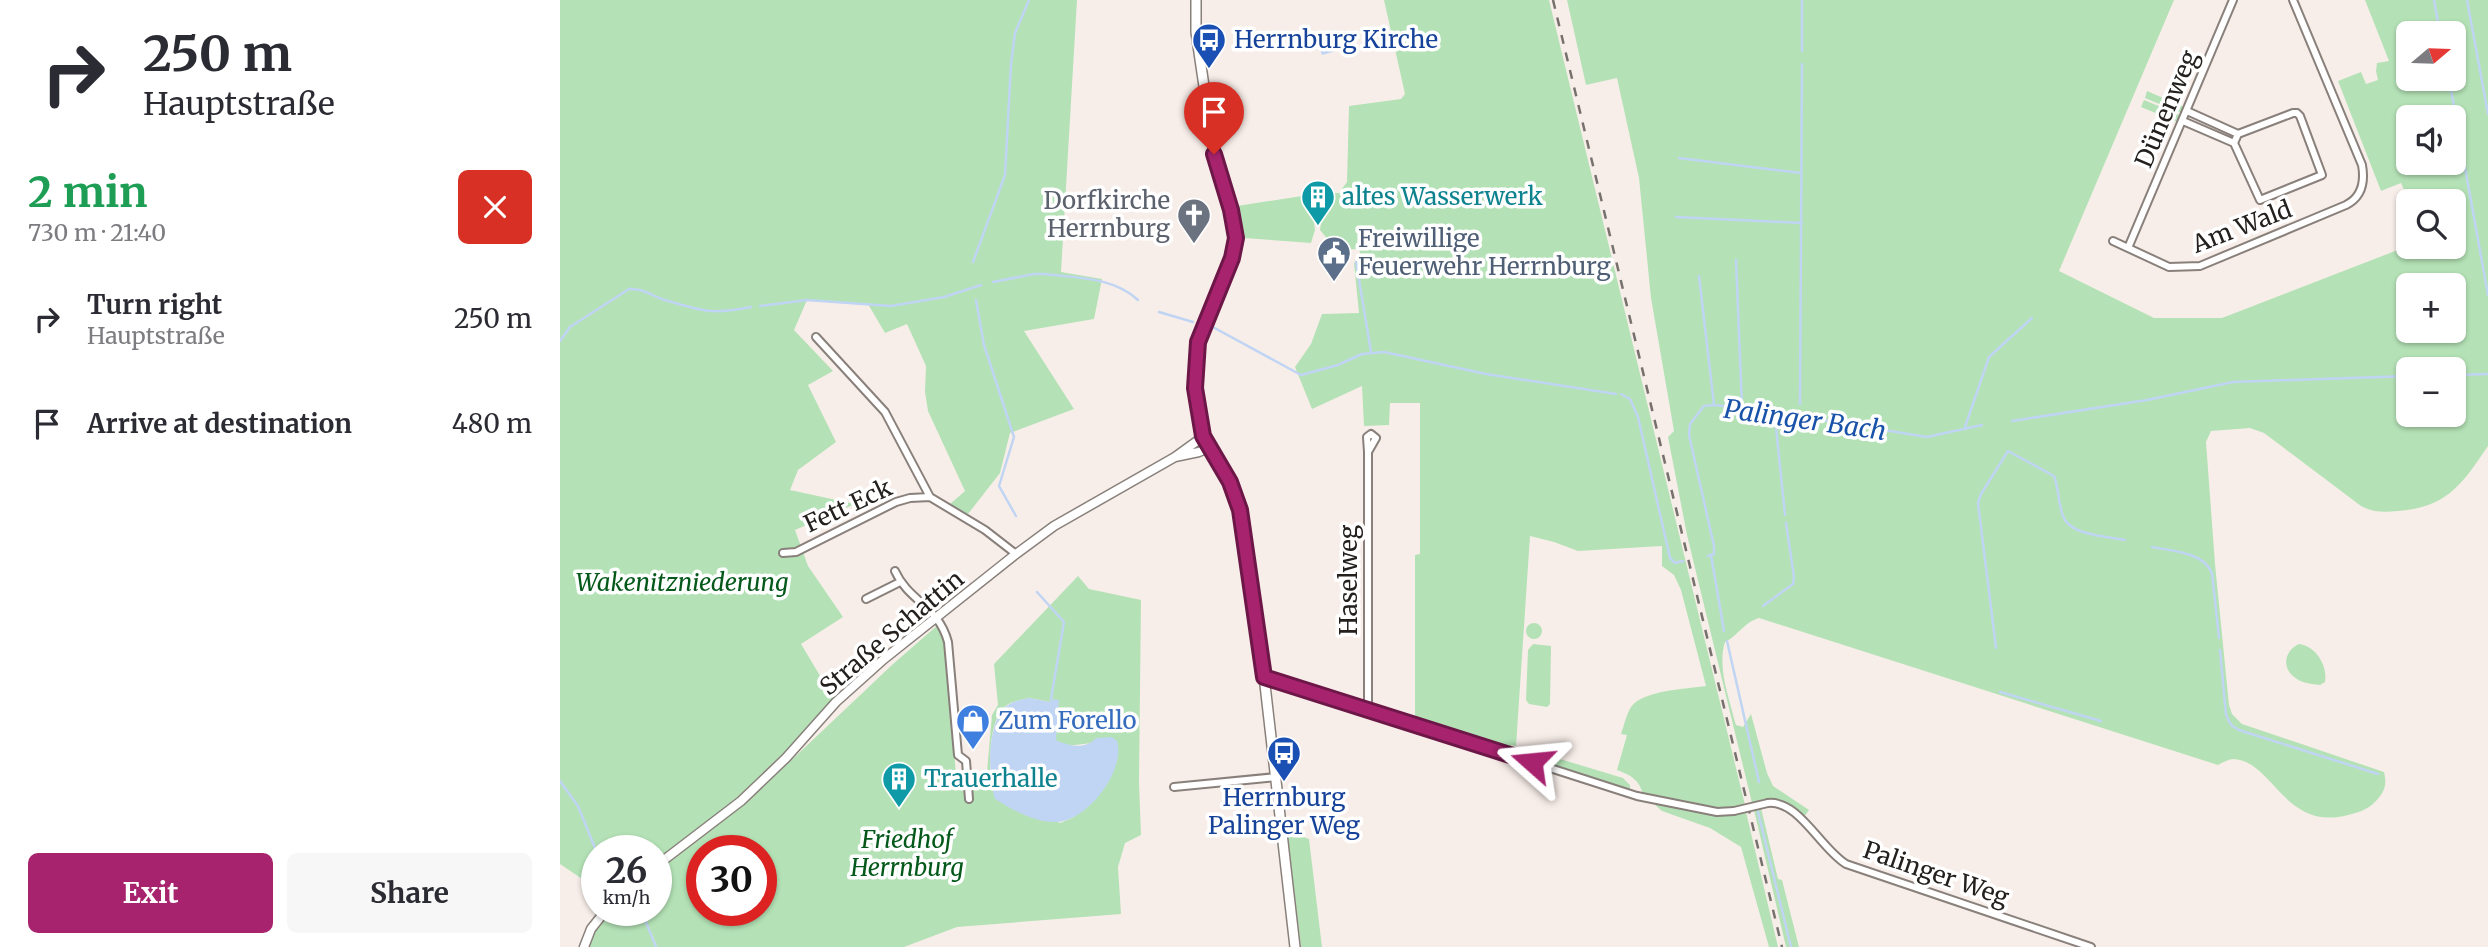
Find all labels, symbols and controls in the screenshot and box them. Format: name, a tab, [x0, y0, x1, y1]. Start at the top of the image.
bus stop icon: Herrnburg Kirche	[1190, 21, 1228, 70]
north arrow	[2396, 21, 2466, 91]
map controls	[2396, 21, 2466, 427]
text: 250 m	[143, 23, 292, 84]
place label: Herrnburg Kirche	[1234, 24, 1438, 55]
icon: right	[28, 28, 119, 119]
street label: Dünenweg	[2128, 45, 2205, 172]
pin	[1184, 82, 1244, 154]
text: Hauptstraße	[143, 84, 335, 124]
icon: arrive	[1195, 93, 1233, 131]
button: sound	[2396, 105, 2466, 175]
text: 2 min	[28, 166, 148, 218]
button: close	[458, 170, 532, 244]
building icon: altes Wasserwerk	[1299, 178, 1337, 227]
place label: altes Wasserwerk	[1342, 181, 1544, 212]
place label: Dorfkirche Herrnburg	[1044, 185, 1170, 244]
button: search	[2396, 189, 2466, 259]
street label: Am Wald	[2187, 193, 2296, 260]
church icon: Dorfkirche Herrnburg	[1175, 196, 1213, 245]
text: 730 m · 21:40	[28, 218, 166, 247]
place label: Freiwillige Feuerwehr Herrnburg	[1358, 223, 1611, 282]
public building icon: Freiwillige Feuerwehr Herrnburg	[1315, 234, 1353, 283]
button: +	[2396, 273, 2466, 343]
text: Turn right	[87, 288, 222, 321]
icon: right	[28, 300, 66, 338]
text: 250 m	[454, 302, 532, 335]
text: Hauptstraße	[87, 321, 225, 350]
button: −	[2396, 357, 2466, 427]
water label: Palinger Bach	[1722, 392, 1888, 447]
icon: arrive	[28, 405, 66, 443]
text: Arrive at destination	[87, 407, 352, 440]
text: 480 m	[452, 407, 532, 440]
street label: Fett Eck	[799, 471, 897, 539]
street label: Haselweg	[1333, 524, 1364, 635]
street label: Straße Schattin	[813, 563, 970, 702]
park label: Wakenitzniederung	[576, 567, 788, 598]
shop icon: Zum Forello	[954, 702, 992, 751]
place label: Zum Forello	[998, 705, 1137, 736]
position arrow	[1495, 725, 1569, 799]
bus stop icon: Herrnburg Palinger Weg	[1265, 734, 1303, 783]
building icon: Trauerhalle	[880, 760, 918, 809]
place label: Trauerhalle	[924, 763, 1058, 794]
place label: Herrnburg Palinger Weg	[1208, 782, 1361, 841]
park label: Friedhof Herrnburg	[849, 824, 964, 883]
street label: Palinger Weg	[1859, 834, 2014, 913]
speed limit sign: 30	[686, 835, 777, 926]
text: 26	[606, 849, 647, 893]
button: Exit	[28, 853, 273, 933]
button: Share	[287, 853, 532, 933]
text: km/h	[603, 886, 650, 909]

